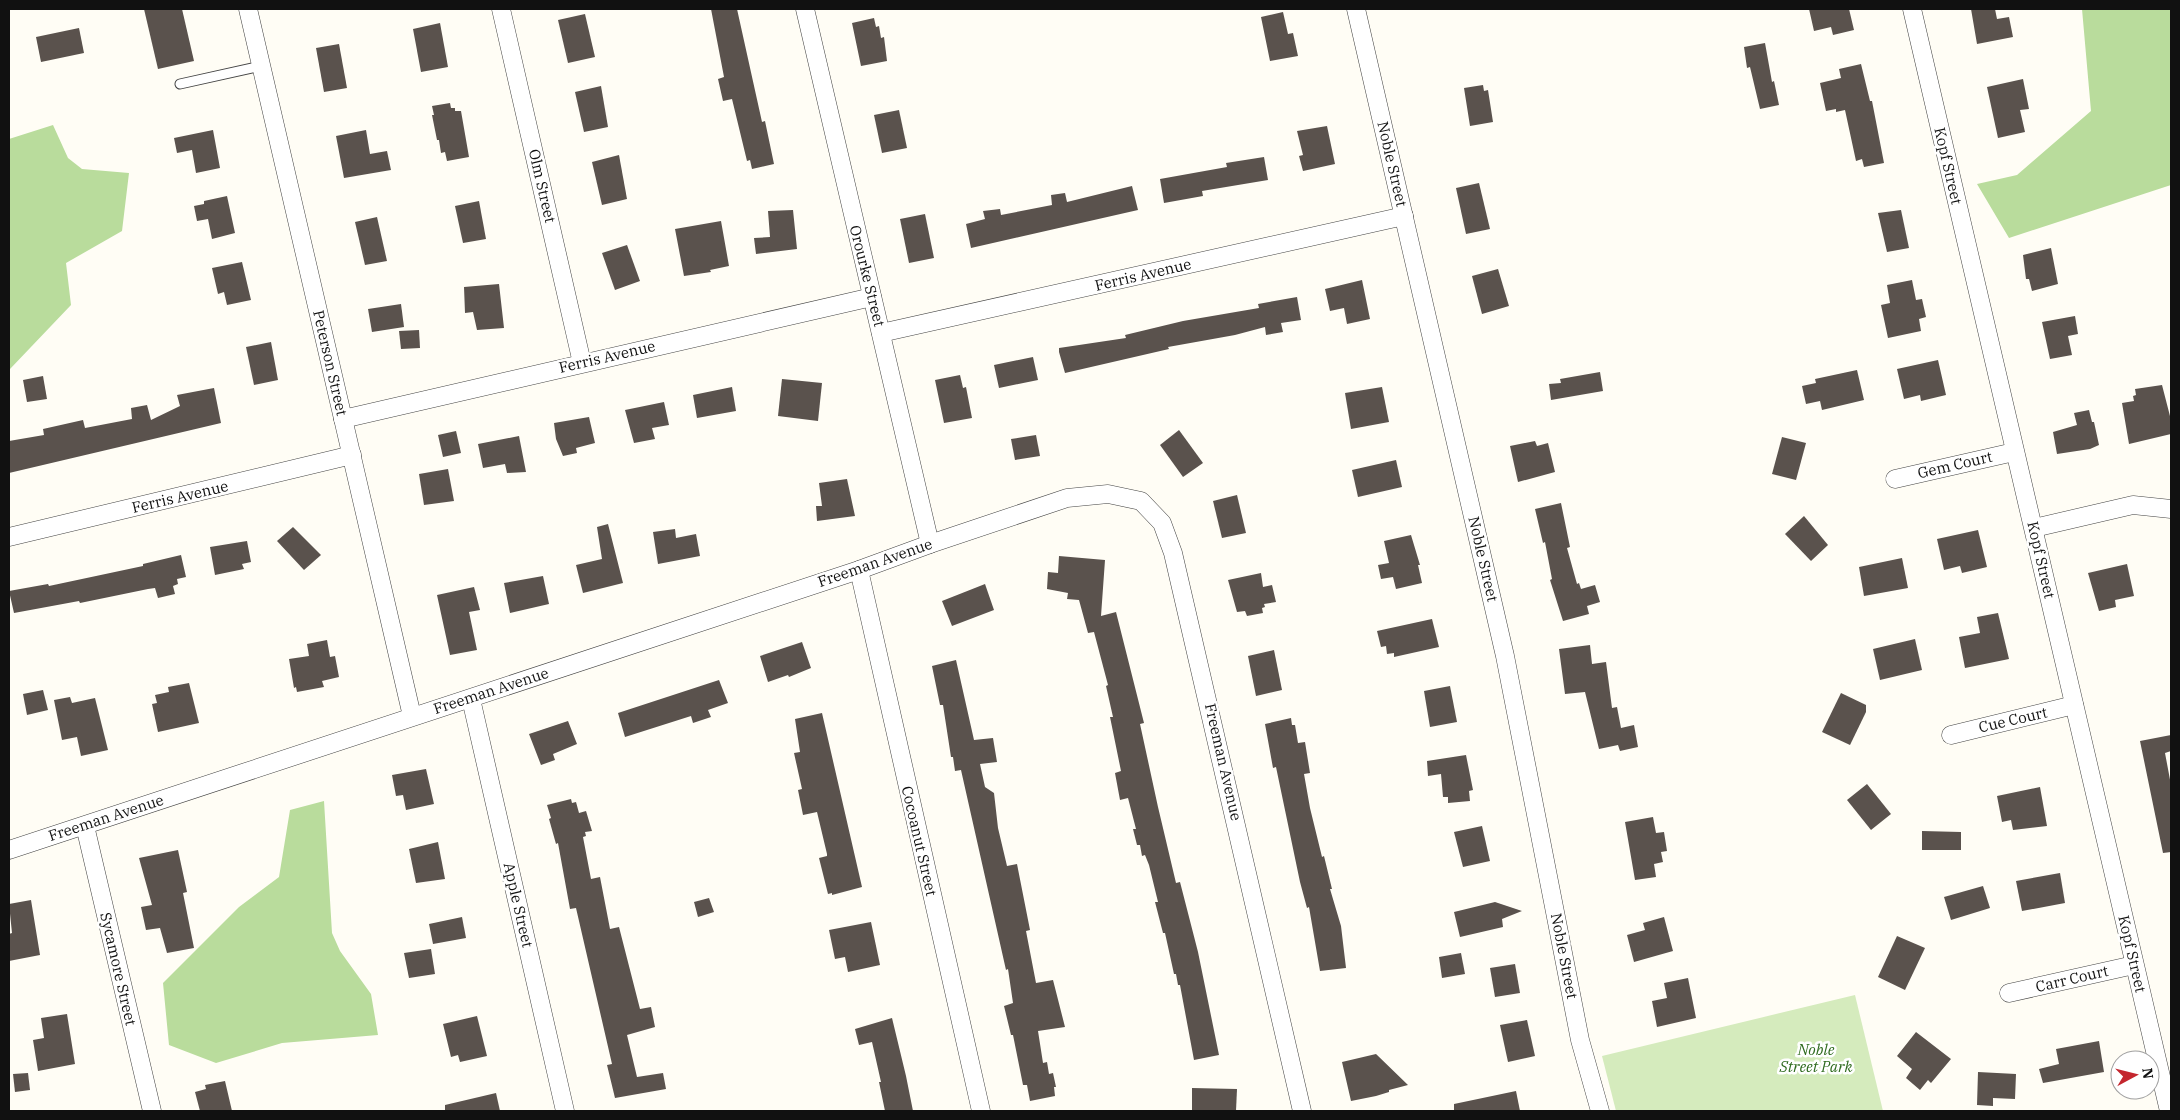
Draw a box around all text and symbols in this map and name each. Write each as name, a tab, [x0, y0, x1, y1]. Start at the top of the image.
street label: Noble Street	[1373, 119, 1412, 209]
street label: Kopf Street	[1930, 125, 1967, 206]
street label: Olm Street	[525, 147, 560, 225]
street label: Orourke Street	[846, 223, 889, 329]
street label: Ferris Avenue	[1093, 254, 1193, 295]
street label: Peterson Street	[309, 308, 352, 418]
street label: Ferris Avenue	[557, 336, 657, 377]
street label: Gem Court	[1916, 447, 1994, 482]
street label: Ferris Avenue	[130, 476, 230, 517]
street label: Noble Street	[1464, 514, 1503, 604]
street label: Kopf Street	[2023, 519, 2060, 600]
street label: Freeman Avenue	[815, 534, 935, 591]
street label: Freeman Avenue	[431, 663, 551, 718]
street label: Freeman Avenue	[1201, 701, 1246, 823]
street label: Cue Court	[1977, 702, 2049, 737]
street label: Cocoanut Street	[898, 784, 941, 898]
street label: Freeman Avenue	[46, 790, 166, 845]
street label: Apple Street	[499, 861, 537, 949]
street label: Sycamore Street	[96, 910, 141, 1027]
street label: Noble Street	[1547, 911, 1582, 1001]
street label: Kopf Street	[2114, 913, 2151, 994]
street label: Carr Court	[2034, 961, 2110, 996]
park label: Noble Street Park	[1778, 1040, 1853, 1076]
north arrow	[2110, 1050, 2160, 1100]
text: N	[2138, 1067, 2158, 1080]

